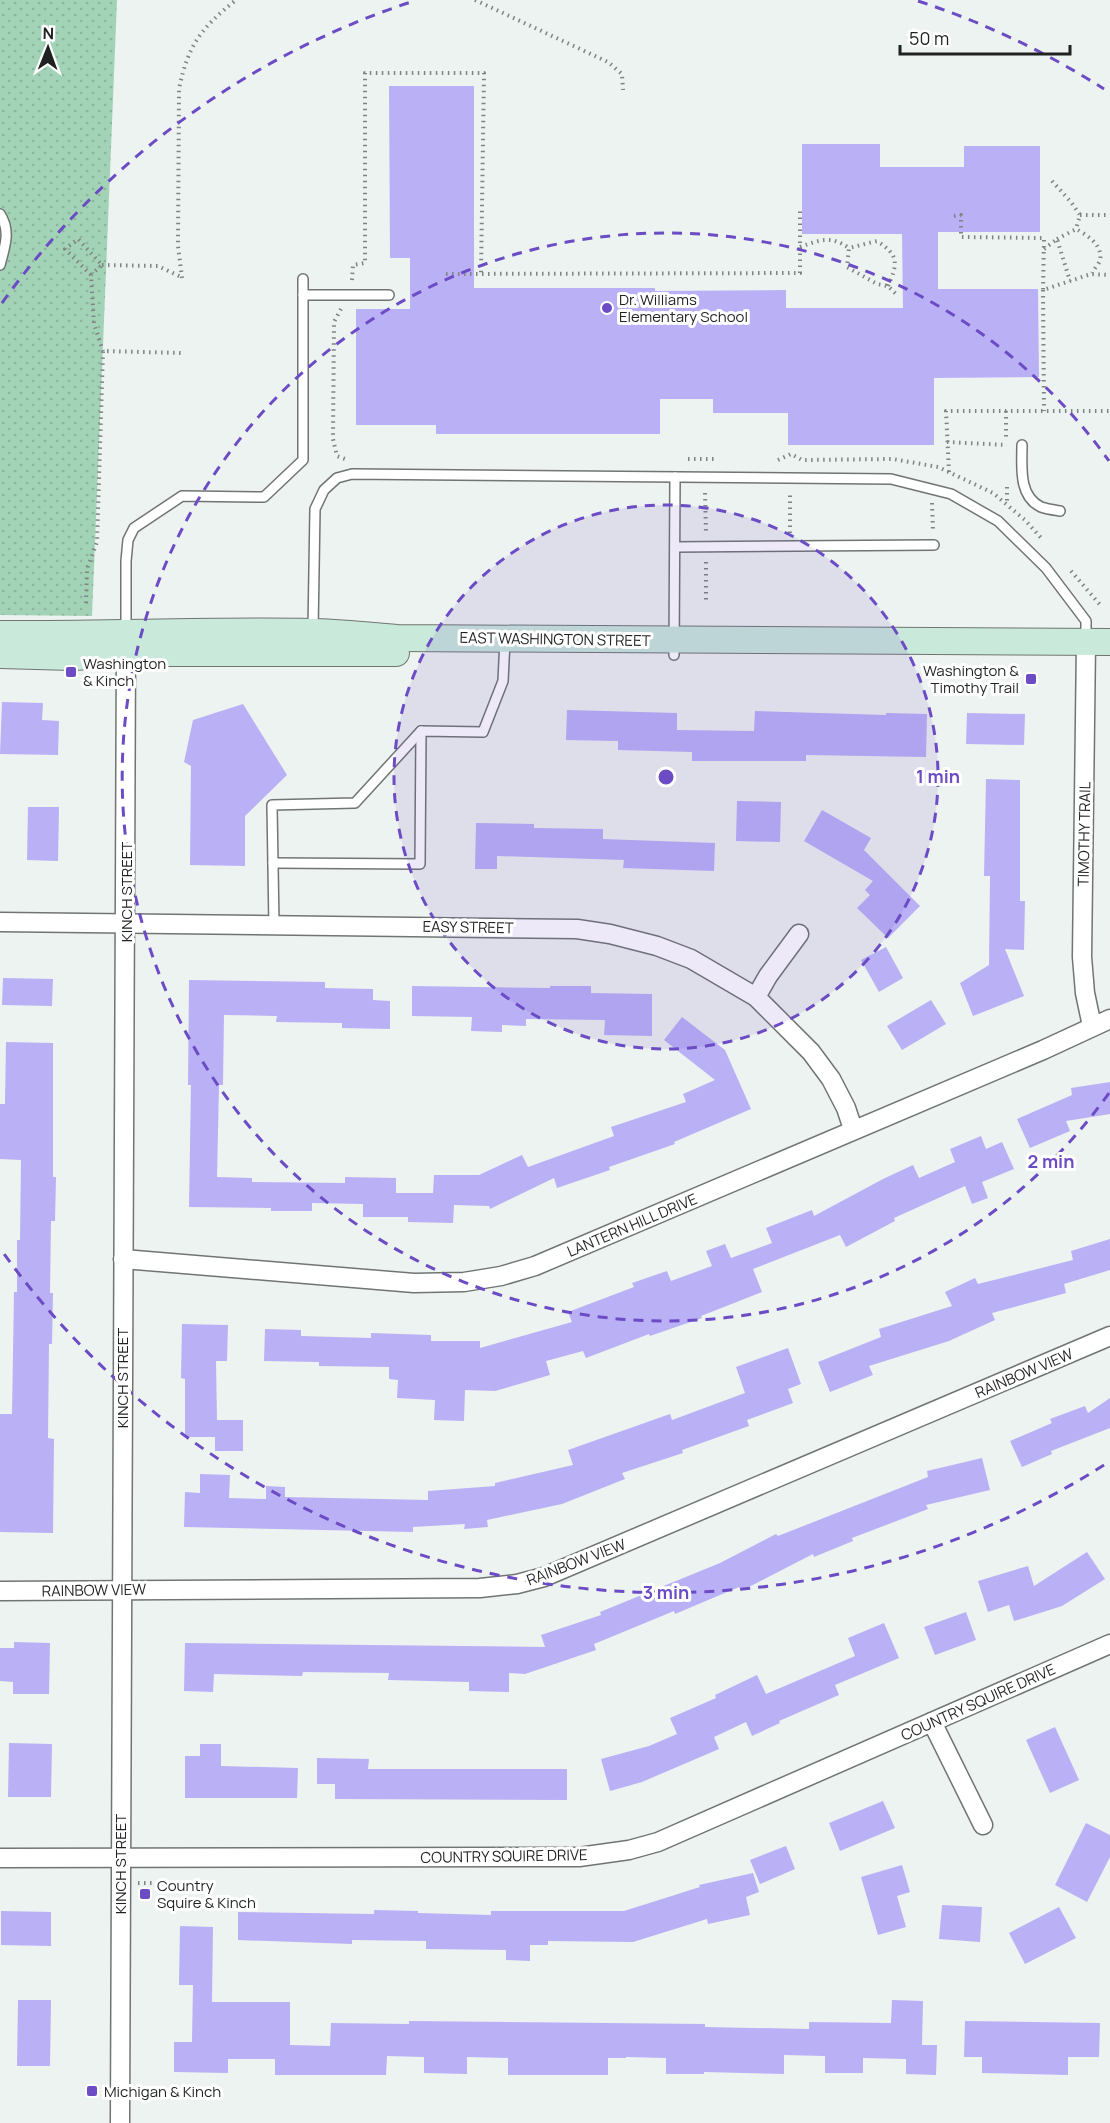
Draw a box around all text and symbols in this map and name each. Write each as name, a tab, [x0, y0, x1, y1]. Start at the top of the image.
north arrow	[18, 18, 78, 78]
scale bar	[900, 18, 1070, 56]
text: N	[42, 22, 54, 44]
text: 50 m	[909, 26, 949, 50]
place label: Dr. Williams Elementary School	[619, 289, 748, 327]
marker: Dr. Williams Elementary School	[600, 301, 614, 315]
street label: EAST WASHINGTON STREET	[459, 627, 651, 651]
place label: Washington & Kinch	[83, 653, 166, 691]
place label: Washington & Timothy Trail	[923, 660, 1019, 698]
marker: Washington & Kinch	[64, 665, 78, 679]
marker: Washington & Timothy Trail	[1024, 672, 1038, 686]
text: 1 min	[916, 764, 960, 788]
centre of rings	[656, 767, 676, 787]
street label: TIMOTHY TRAIL	[1073, 781, 1095, 886]
street label: KINCH STREET	[116, 842, 137, 942]
street label: EASY STREET	[422, 916, 514, 938]
text: 2 min	[1028, 1149, 1074, 1173]
street label: LANTERN HILL DRIVE	[564, 1188, 700, 1262]
street label: KINCH STREET	[112, 1328, 133, 1428]
street label: RAINBOW VIEW	[972, 1343, 1076, 1403]
street label: RAINBOW VIEW	[523, 1533, 629, 1591]
street label: RAINBOW VIEW	[42, 1579, 146, 1601]
text: 3 min	[643, 1580, 689, 1604]
street label: COUNTRY SQUIRE DRIVE	[897, 1658, 1059, 1746]
street label: KINCH STREET	[110, 1814, 131, 1914]
street label: COUNTRY SQUIRE DRIVE	[420, 1844, 588, 1868]
place label: Country Squire & Kinch	[157, 1875, 256, 1913]
marker: Country Squire & Kinch	[138, 1887, 152, 1901]
place label: Michigan & Kinch	[104, 2081, 221, 2102]
marker: Michigan & Kinch	[85, 2084, 99, 2098]

